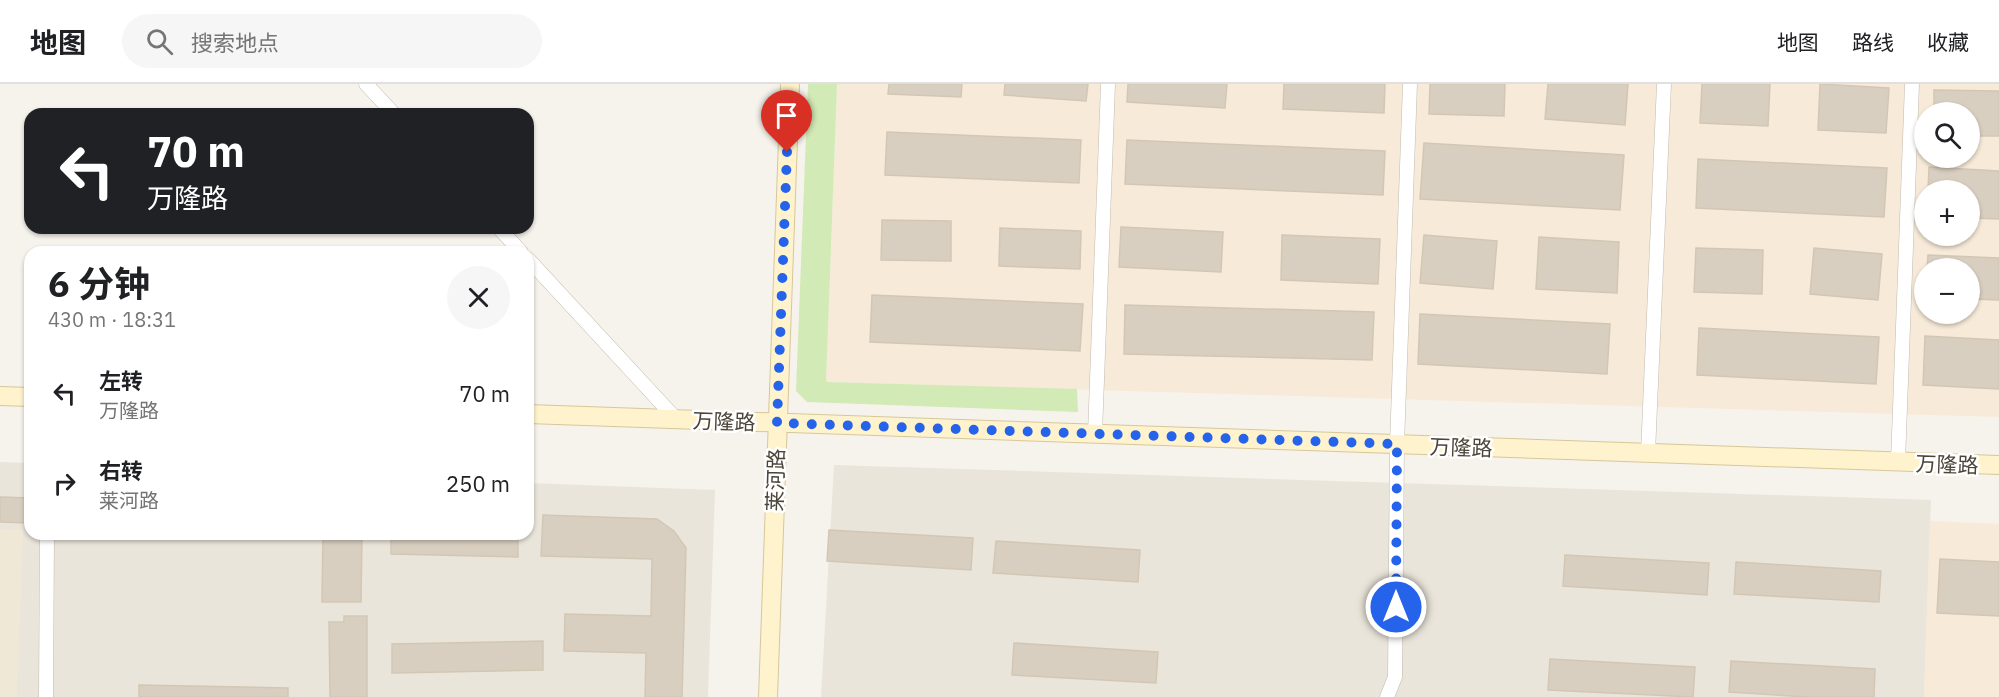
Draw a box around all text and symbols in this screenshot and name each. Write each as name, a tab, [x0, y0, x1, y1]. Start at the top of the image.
search box	[122, 14, 542, 68]
text: 地图	[30, 24, 86, 61]
icon: search	[143, 25, 176, 58]
text: 搜索地点	[191, 28, 279, 57]
text: 地图	[1777, 28, 1819, 56]
text: 路线	[1852, 28, 1894, 56]
text: 收藏	[1927, 28, 1969, 56]
pin	[761, 90, 812, 152]
icon: arrive	[770, 99, 803, 132]
map controls	[1914, 102, 1980, 324]
button: search	[1914, 102, 1980, 168]
text: 70 m	[147, 124, 245, 179]
icon: left	[48, 132, 126, 210]
text: 万隆路	[147, 180, 228, 215]
button: +	[1914, 180, 1980, 246]
button: −	[1914, 258, 1980, 324]
text: 6 分钟	[48, 260, 150, 307]
button: close	[447, 266, 510, 329]
text: 430 m · 18:31	[48, 306, 176, 333]
text: 左转	[99, 366, 143, 395]
icon: left	[48, 377, 81, 410]
text: 70 m	[459, 379, 510, 408]
text: 万隆路	[99, 397, 159, 424]
street label: 万隆路	[692, 406, 756, 436]
street label: 万隆路	[1429, 432, 1493, 462]
street label: 莱河路	[760, 448, 790, 512]
street label: 万隆路	[1915, 449, 1979, 479]
text: 右转	[99, 456, 143, 485]
icon: right	[48, 467, 81, 500]
text: 250 m	[446, 469, 510, 498]
text: 莱河路	[99, 487, 159, 514]
position arrow	[1364, 575, 1428, 639]

